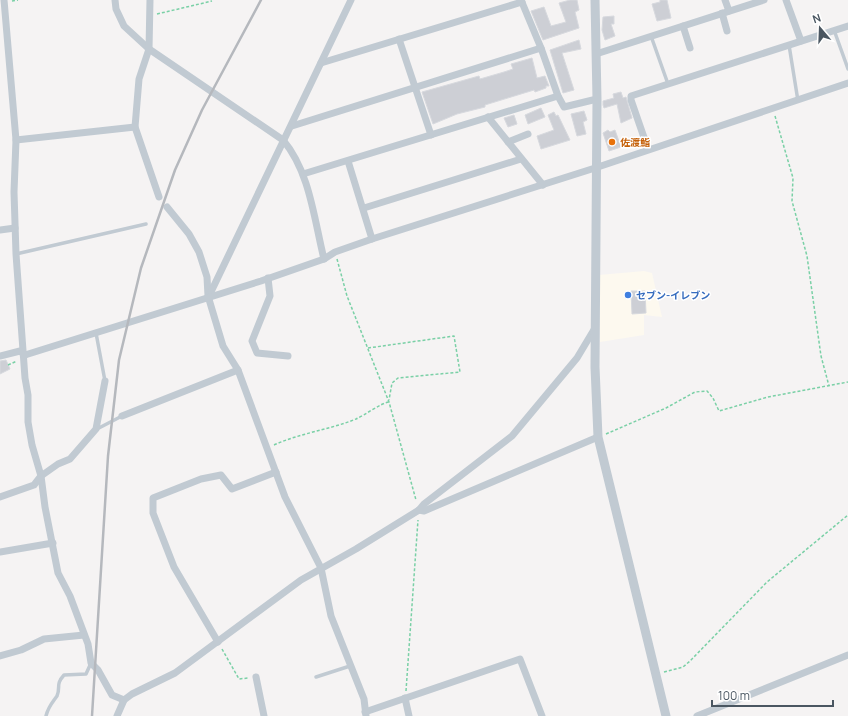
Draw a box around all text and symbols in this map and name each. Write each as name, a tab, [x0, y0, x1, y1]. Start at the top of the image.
north arrow	[800, 8, 840, 48]
text: N	[810, 10, 823, 26]
place label: 佐渡鮨	[620, 135, 650, 149]
marker: 佐渡鮨	[607, 137, 617, 147]
place label: セブン-イレブン	[636, 288, 710, 302]
marker: セブン-イレブン	[623, 290, 633, 300]
scale bar	[712, 682, 833, 708]
text: 100 m	[718, 687, 750, 704]

